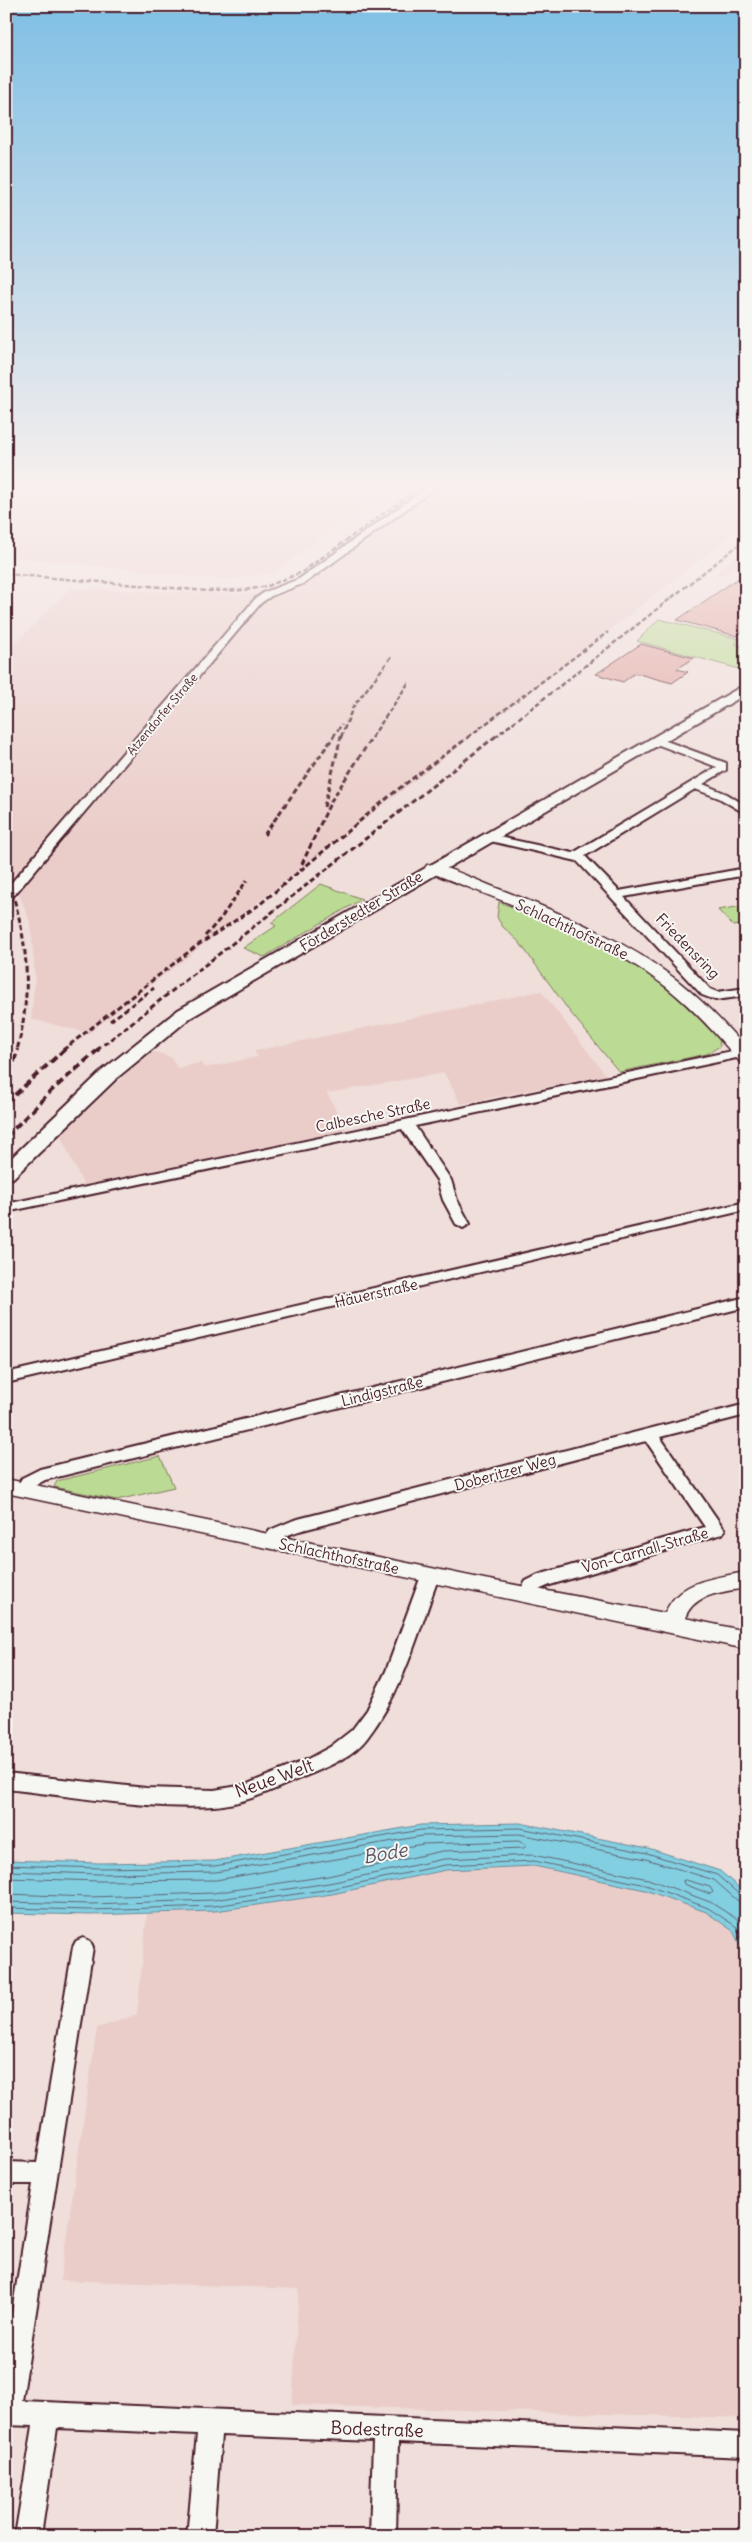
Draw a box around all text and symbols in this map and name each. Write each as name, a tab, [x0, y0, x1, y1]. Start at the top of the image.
street label: Atzendorfer Straße	[123, 670, 201, 758]
street label: Förderstedter Straße	[296, 867, 426, 955]
street label: Schlachthofstraße	[513, 895, 631, 963]
street label: Friedensring	[652, 909, 724, 983]
street label: Calbesche Straße	[314, 1094, 432, 1136]
street label: Häuerstraße	[333, 1274, 419, 1312]
street label: Lindigstraße	[339, 1372, 425, 1410]
street label: Doberitzer Weg	[452, 1449, 558, 1495]
street label: Von-Carnall-Straße	[580, 1523, 710, 1577]
street label: Schlachthofstraße	[277, 1534, 401, 1578]
street label: Neue Welt	[232, 1753, 316, 1803]
water label: Bode	[361, 1837, 411, 1869]
street label: Bodestraße	[330, 2416, 424, 2442]

